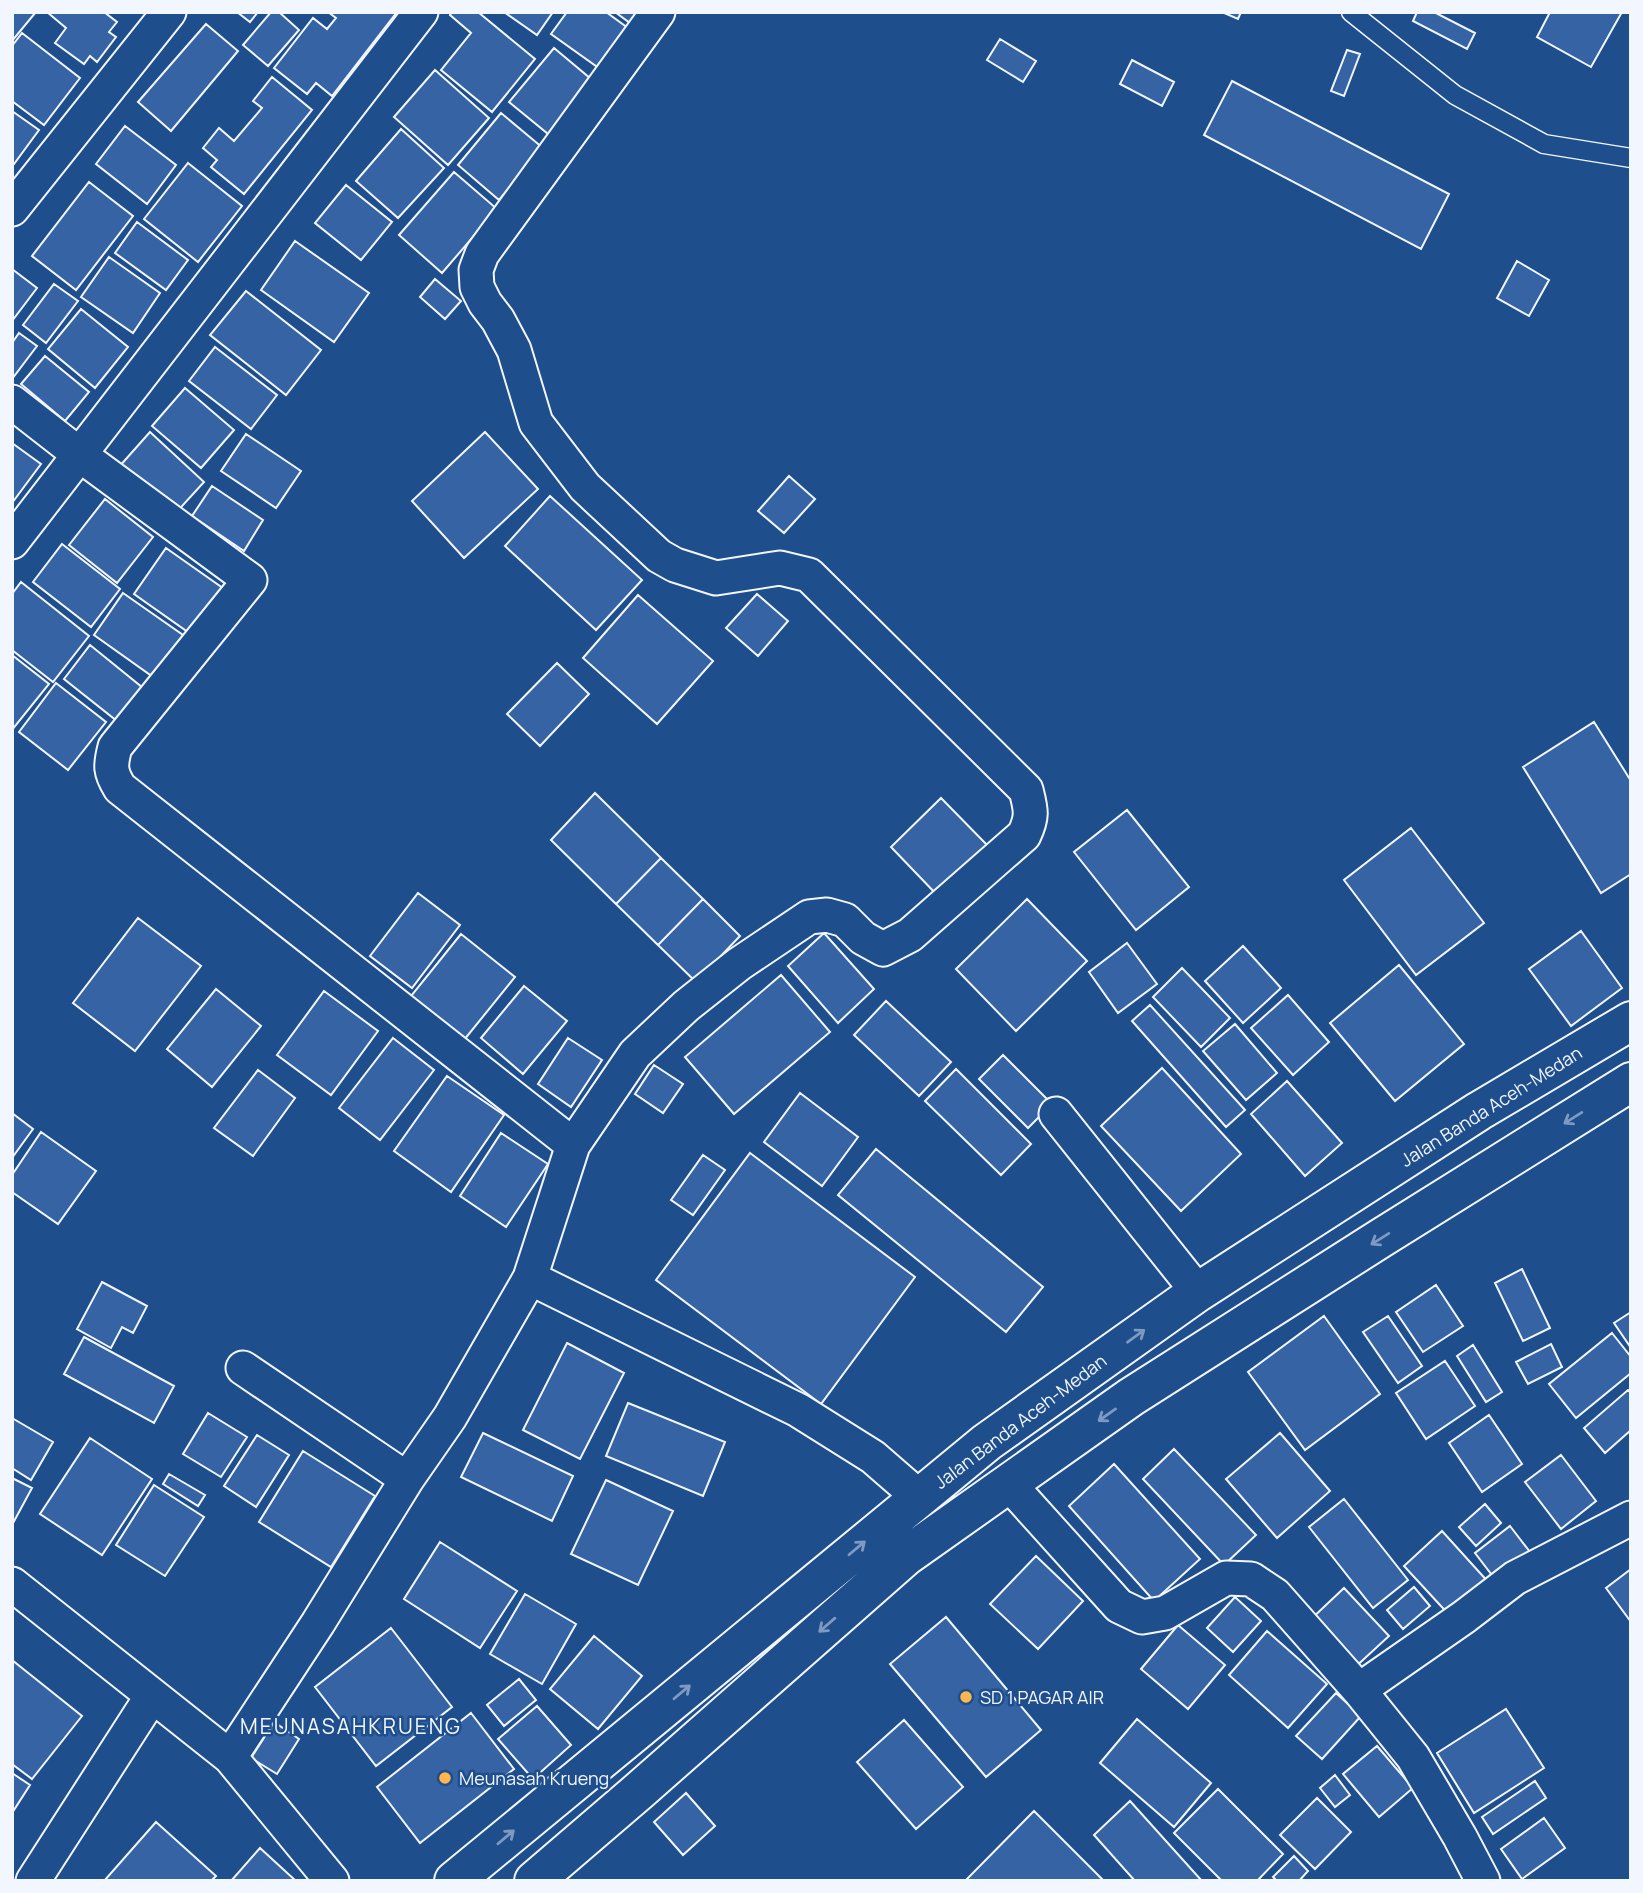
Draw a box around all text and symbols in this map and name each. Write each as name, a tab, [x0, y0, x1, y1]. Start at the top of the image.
street label: Jalan Banda Aceh-Medan	[1396, 1040, 1586, 1172]
one-way arrow	[1563, 1111, 1583, 1125]
one-way arrow	[1371, 1231, 1390, 1246]
one-way arrow	[1126, 1329, 1145, 1343]
street label: Jalan Banda Aceh-Medan	[929, 1348, 1111, 1494]
one-way arrow	[1098, 1408, 1117, 1422]
one-way arrow	[848, 1540, 866, 1555]
one-way arrow	[819, 1617, 837, 1633]
one-way arrow	[672, 1685, 690, 1700]
place label: SD 1 PAGAR AIR	[980, 1685, 1104, 1709]
marker: SD 1 PAGAR AIR	[958, 1689, 974, 1705]
district label: MEUNASAHKRUENG	[240, 1712, 462, 1740]
place label: Meunasah Krueng	[459, 1766, 609, 1790]
marker: Meunasah Krueng	[437, 1770, 453, 1786]
one-way arrow	[497, 1829, 515, 1845]

